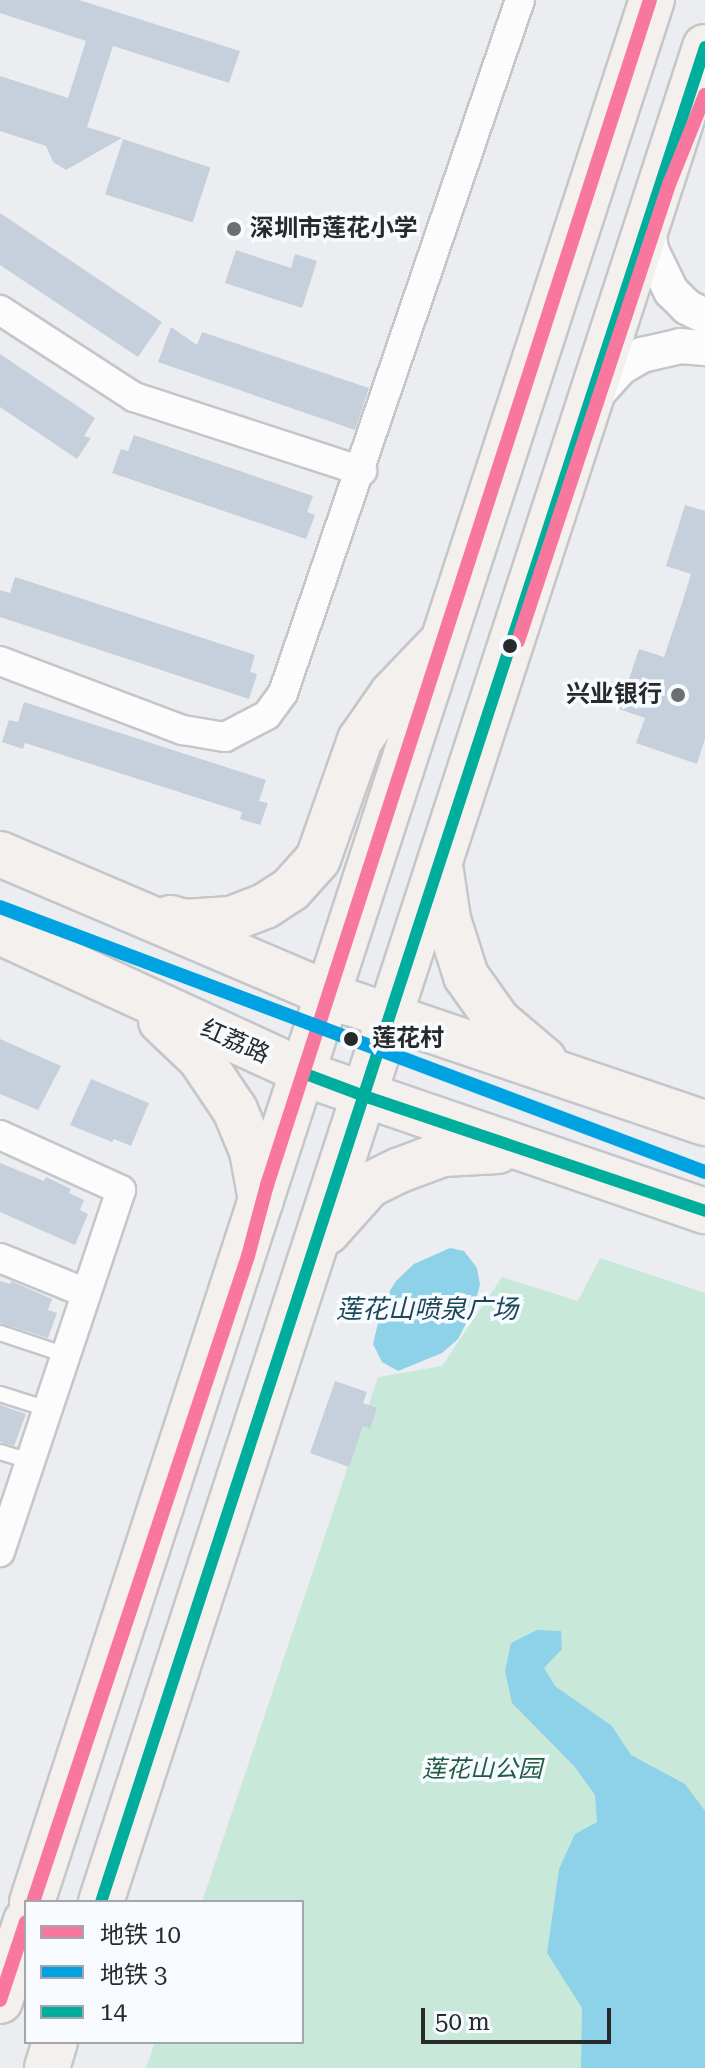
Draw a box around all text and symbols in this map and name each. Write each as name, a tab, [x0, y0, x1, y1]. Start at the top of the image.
place label: 深圳市莲花小学	[250, 215, 418, 243]
marker: 深圳市莲花小学	[225, 220, 243, 238]
unlabelled marker	[502, 638, 518, 654]
place label: 兴业银行	[566, 681, 662, 709]
marker: 兴业银行	[669, 686, 687, 704]
street label: 红荔路	[196, 1014, 274, 1070]
marker: 莲花村	[337, 1025, 365, 1053]
place label: 莲花村	[372, 1025, 444, 1053]
water label: 莲花山喷泉广场	[336, 1294, 518, 1326]
park label: 莲花山公园	[422, 1756, 542, 1784]
legend	[24, 1900, 304, 2044]
text: 地铁 10	[100, 1921, 181, 1949]
text: 地铁 3	[100, 1961, 168, 1989]
scale bar	[425, 1992, 615, 2042]
text: 14	[100, 1998, 127, 2026]
text: 50 m	[435, 2008, 490, 2036]

